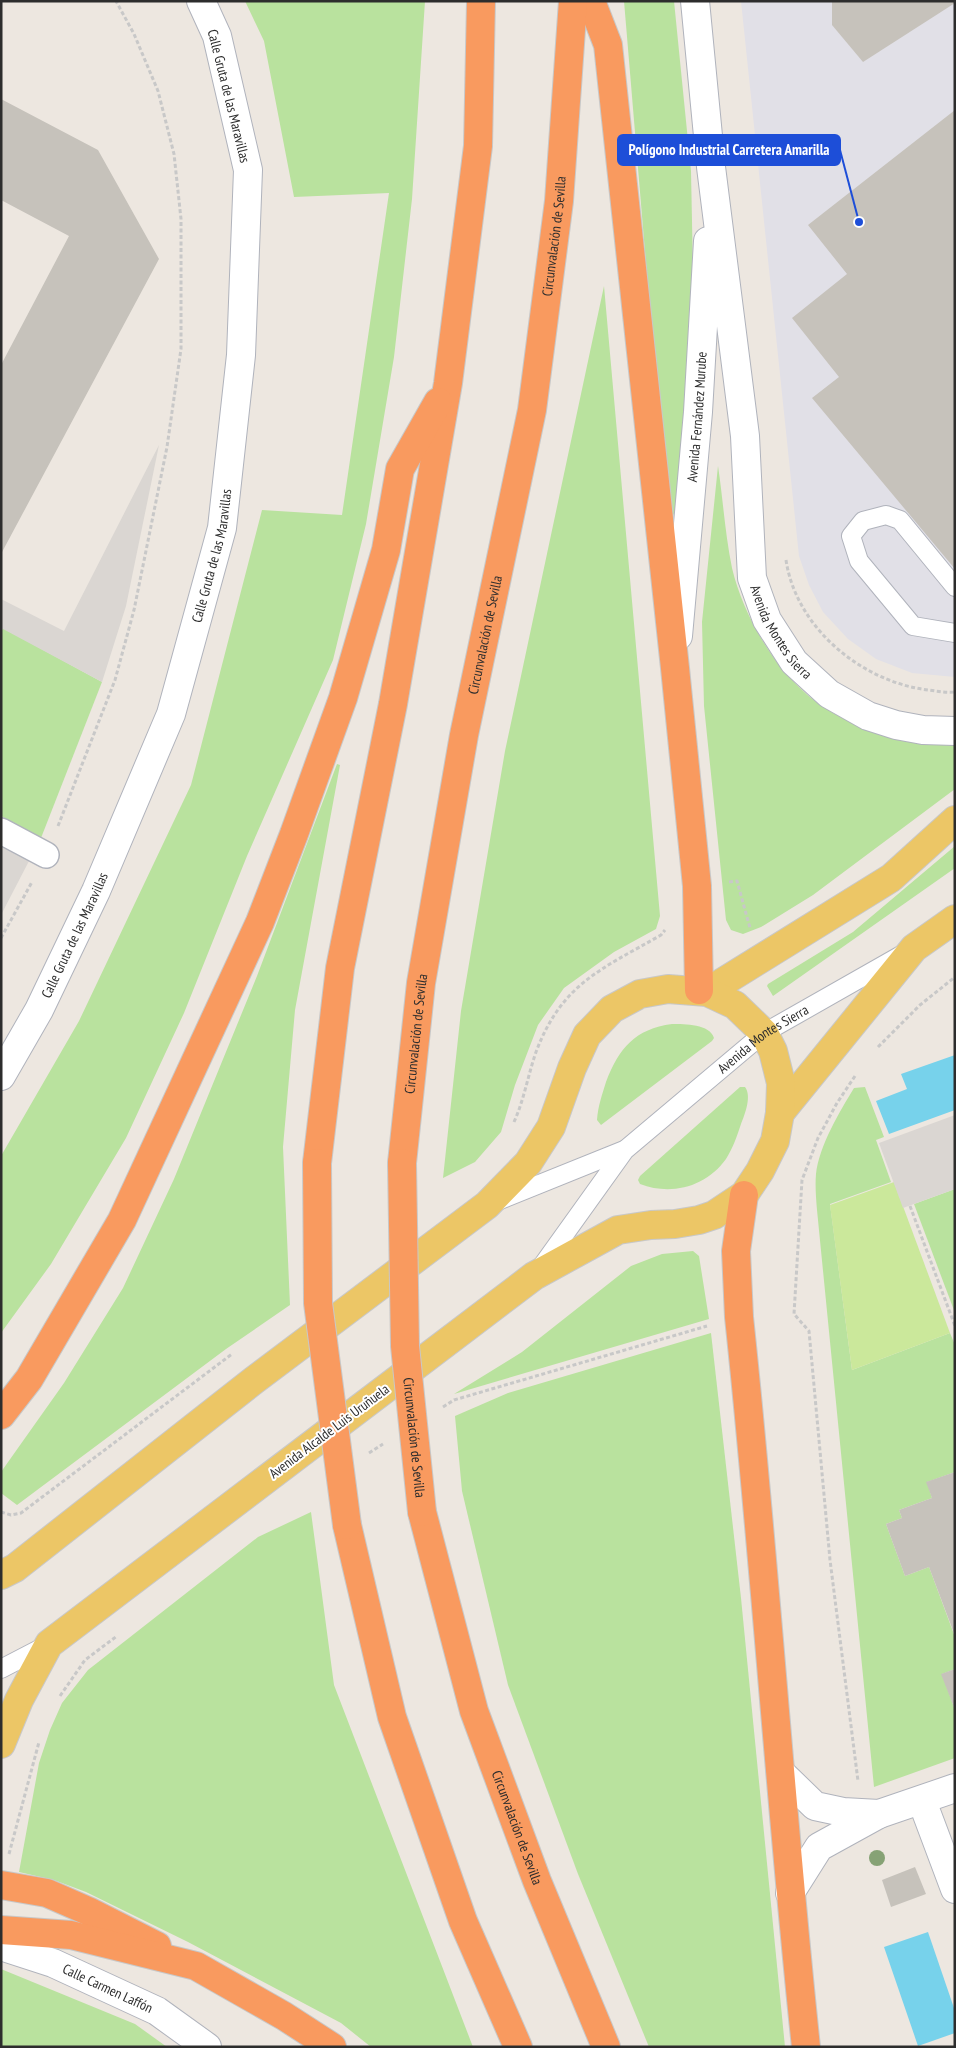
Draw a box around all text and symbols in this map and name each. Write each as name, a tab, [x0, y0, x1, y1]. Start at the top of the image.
street label: Calle Gruta de las Maravillas	[204, 27, 254, 165]
callout: Polígono Industrial Carretera Amarilla	[618, 135, 840, 165]
text: Polígono Industrial Carretera Amarilla	[629, 140, 830, 159]
street label: Circunvalación de Sevilla	[538, 176, 570, 297]
street label: Avenida Fernández Murube	[683, 351, 711, 483]
street label: Calle Gruta de las Maravillas	[187, 488, 235, 625]
street label: Circunvalación de Sevilla	[464, 574, 506, 696]
street label: Avenida Montes Sierra	[746, 583, 816, 683]
street label: Calle Gruta de las Maravillas	[37, 869, 112, 1001]
street label: Circunvalación de Sevilla	[400, 972, 431, 1095]
street label: Avenida Montes Sierra	[714, 1001, 812, 1077]
street label: Circunvalación de Sevilla	[399, 1377, 429, 1498]
street label: Avenida Alcalde Luis Uruñuela	[265, 1380, 393, 1482]
street label: Circunvalación de Sevilla	[488, 1768, 547, 1888]
street label: Calle Carmen Laffón	[60, 1960, 156, 2017]

